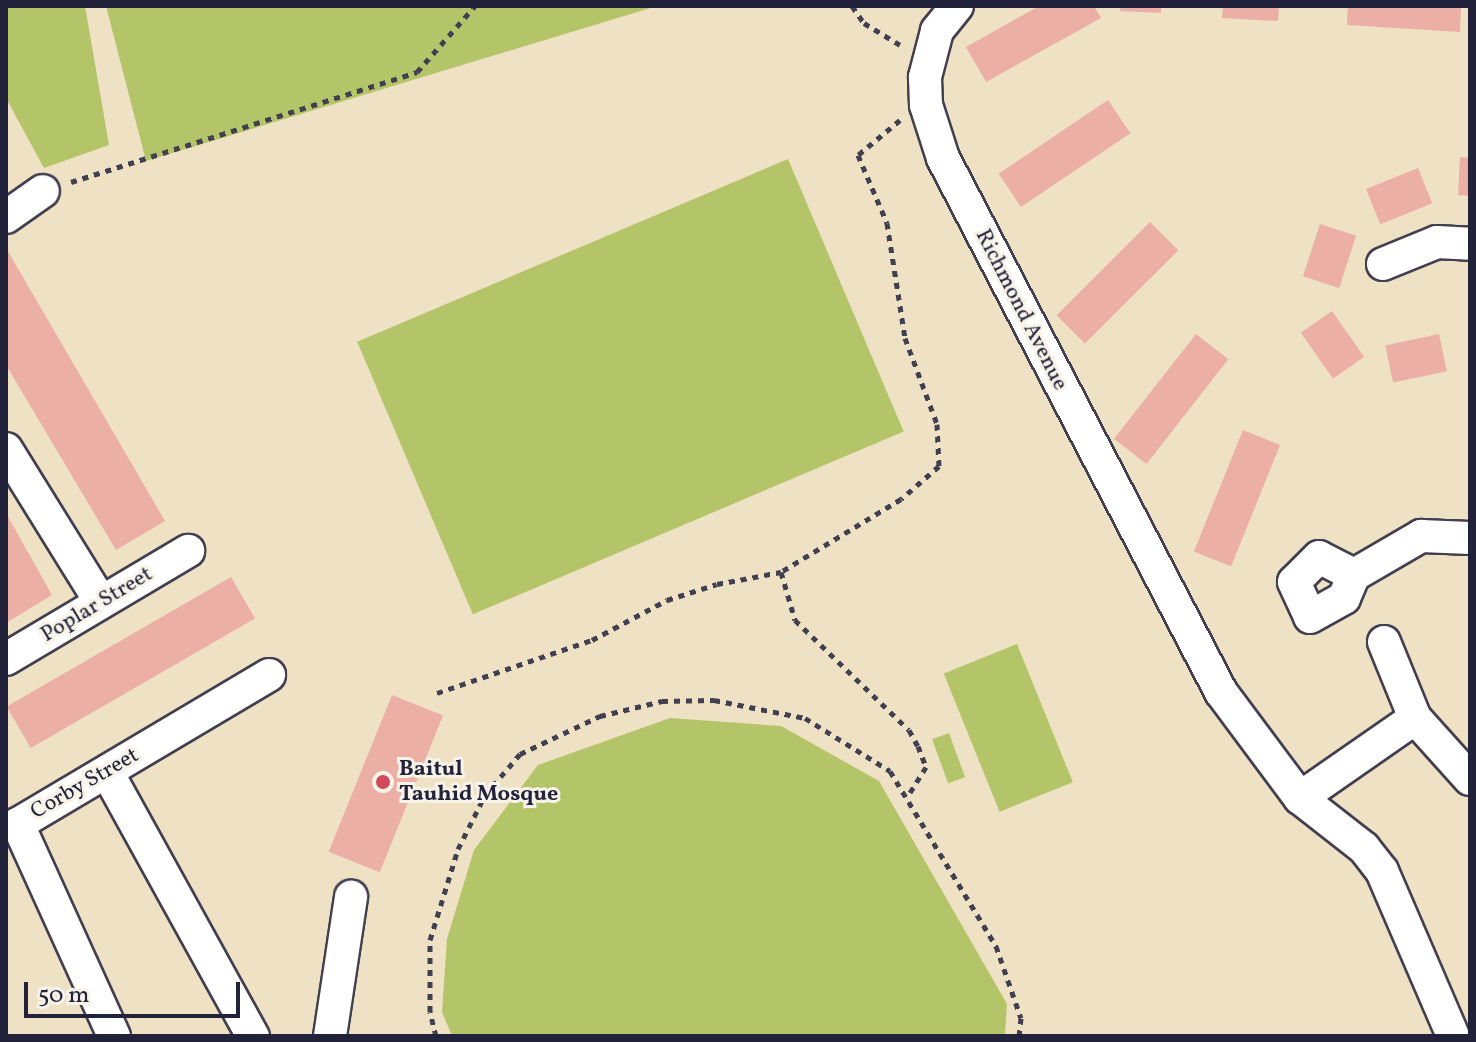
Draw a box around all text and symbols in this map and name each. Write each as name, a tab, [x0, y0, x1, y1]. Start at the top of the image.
street label: Richmond Avenue	[969, 225, 1073, 395]
street label: Poplar Street	[37, 561, 157, 649]
street label: Corby Street	[26, 742, 144, 826]
place label: Baitul Tauhid Mosque	[399, 756, 558, 808]
marker: Baitul Tauhid Mosque	[374, 773, 392, 791]
scale bar	[28, 966, 244, 1016]
text: 50 m	[38, 979, 90, 1013]

